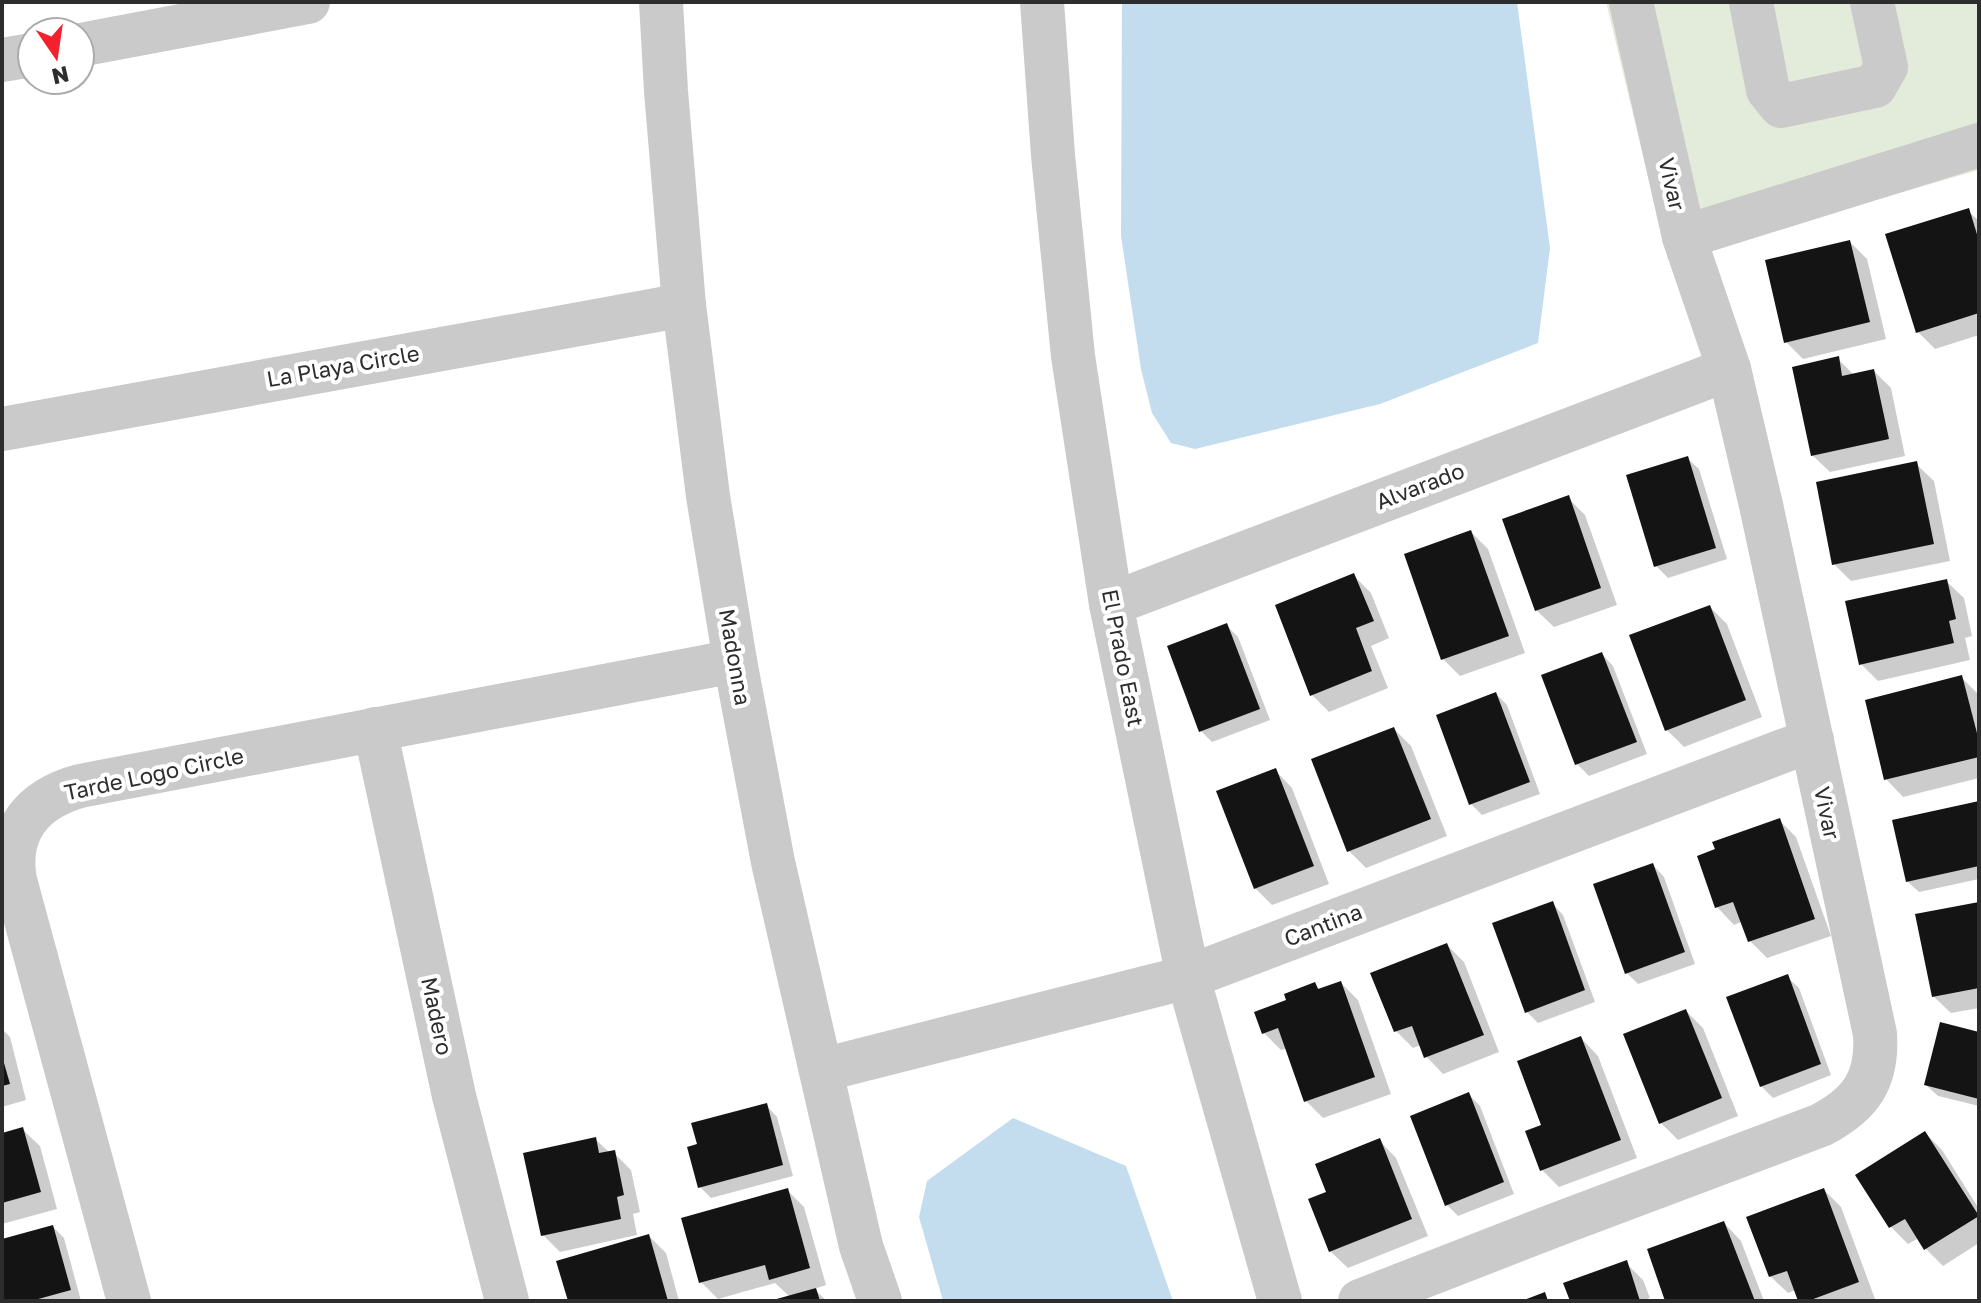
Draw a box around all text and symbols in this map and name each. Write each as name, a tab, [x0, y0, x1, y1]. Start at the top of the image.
north arrow	[16, 16, 96, 96]
text: N	[49, 61, 72, 91]
street label: Vivar	[1653, 155, 1692, 213]
street label: La Playa Circle	[264, 339, 421, 392]
street label: Alvarado	[1372, 456, 1468, 515]
street label: El Prado East	[1097, 587, 1150, 729]
street label: Madonna	[714, 607, 757, 707]
street label: Tarde Logo Circle	[62, 741, 246, 806]
street label: Vivar	[1809, 784, 1846, 842]
street label: Cantina	[1280, 897, 1366, 952]
street label: Madero	[416, 974, 459, 1057]

